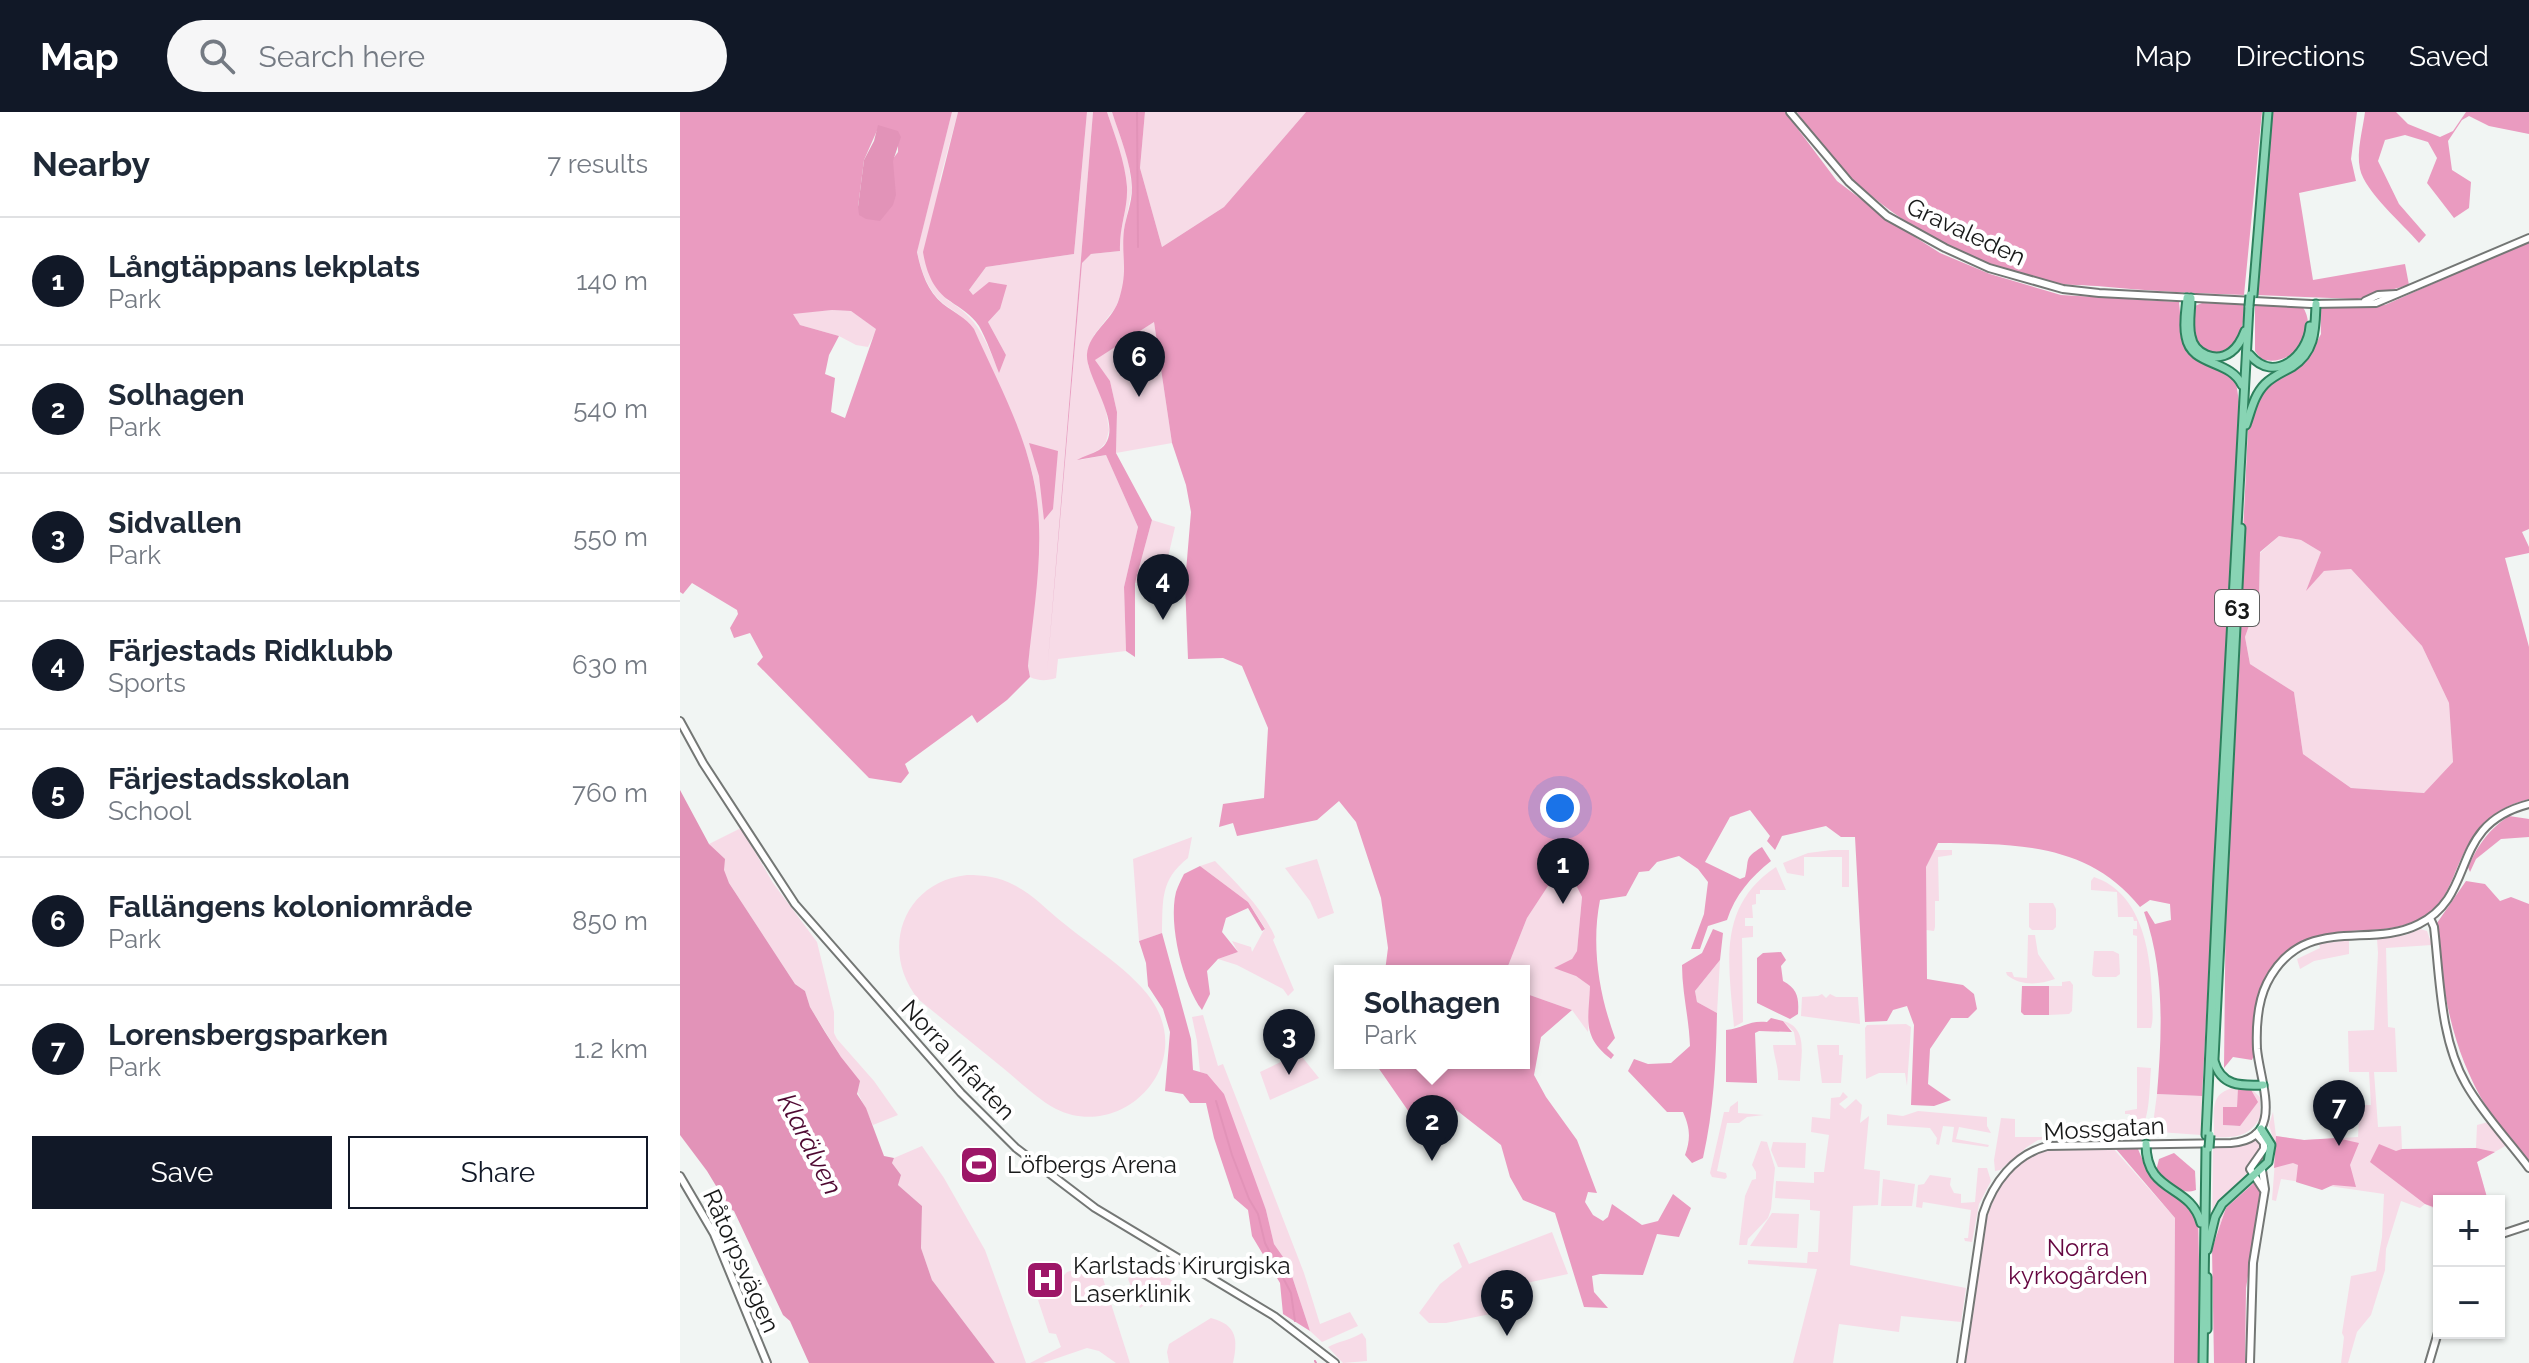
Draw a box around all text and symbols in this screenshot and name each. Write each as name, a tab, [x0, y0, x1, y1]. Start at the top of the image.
search box	[167, 20, 727, 92]
text: Map	[40, 34, 119, 79]
icon: search	[195, 34, 239, 78]
text: Search here	[259, 39, 425, 74]
text: Map	[2135, 40, 2192, 73]
text: Directions	[2236, 40, 2365, 73]
text: Saved	[2409, 40, 2489, 73]
text: Nearby	[32, 144, 150, 184]
text: 7 results	[547, 149, 648, 179]
street label: Gravaleden	[1902, 191, 2030, 272]
text: Långtäppans lekplats	[108, 249, 420, 284]
text: 1	[52, 266, 64, 296]
text: 140 m	[576, 266, 648, 296]
text: Park	[108, 284, 161, 314]
pin: 6	[1113, 331, 1165, 397]
text: Solhagen	[108, 377, 245, 412]
text: 2	[51, 394, 65, 424]
text: 540 m	[573, 394, 648, 424]
text: Park	[108, 412, 161, 442]
text: Sidvallen	[108, 505, 242, 540]
text: 3	[51, 522, 65, 552]
text: 550 m	[573, 522, 648, 552]
text: Park	[108, 540, 161, 570]
pin: 4	[1137, 554, 1189, 620]
road number: 63	[2215, 590, 2259, 626]
text: Färjestads Ridklubb	[108, 633, 393, 668]
text: 4	[51, 650, 65, 680]
text: 630 m	[572, 650, 648, 680]
text: Sports	[108, 668, 186, 698]
text: Färjestadsskolan	[108, 761, 350, 796]
text: 5	[51, 778, 65, 808]
text: 760 m	[572, 778, 648, 808]
your location	[1540, 788, 1580, 828]
text: School	[108, 796, 191, 826]
pin: 1	[1537, 838, 1589, 904]
text: Fallängens koloniområde	[108, 889, 472, 924]
text: 6	[50, 906, 66, 936]
text: 850 m	[572, 906, 648, 936]
text: Park	[108, 924, 161, 954]
popup	[1334, 965, 1530, 1069]
text: Solhagen	[1364, 985, 1500, 1020]
street label: Norra Infarten	[895, 994, 1021, 1126]
pin: 3	[1263, 1009, 1315, 1075]
text: Lorensbergsparken	[108, 1017, 388, 1052]
text: Park	[1364, 1020, 1417, 1050]
text: 7	[51, 1034, 65, 1064]
text: 1.2 km	[574, 1034, 648, 1064]
text: Park	[108, 1052, 161, 1082]
pin: 7	[2313, 1080, 2365, 1146]
water label: Klarälven	[772, 1088, 848, 1200]
pin: 2	[1406, 1095, 1458, 1161]
street label: Mossgatan	[2043, 1111, 2165, 1146]
button: Save	[32, 1136, 332, 1209]
button: Share	[348, 1136, 648, 1209]
sports icon: Löfbergs Arena	[958, 1144, 1000, 1186]
place label: Löfbergs Arena	[1007, 1150, 1177, 1179]
street label: Råtorpsvägen	[697, 1185, 786, 1337]
map controls	[2433, 1195, 2505, 1339]
button: +	[2433, 1195, 2505, 1267]
park label: Norra kyrkogården	[2008, 1233, 2148, 1290]
place label: Karlstads Kirurgiska Laserklinik	[1073, 1251, 1291, 1308]
hospital icon: Karlstads Kirurgiska Laserklinik	[1024, 1259, 1066, 1301]
button: −	[2433, 1267, 2505, 1339]
pin: 5	[1481, 1270, 1533, 1336]

